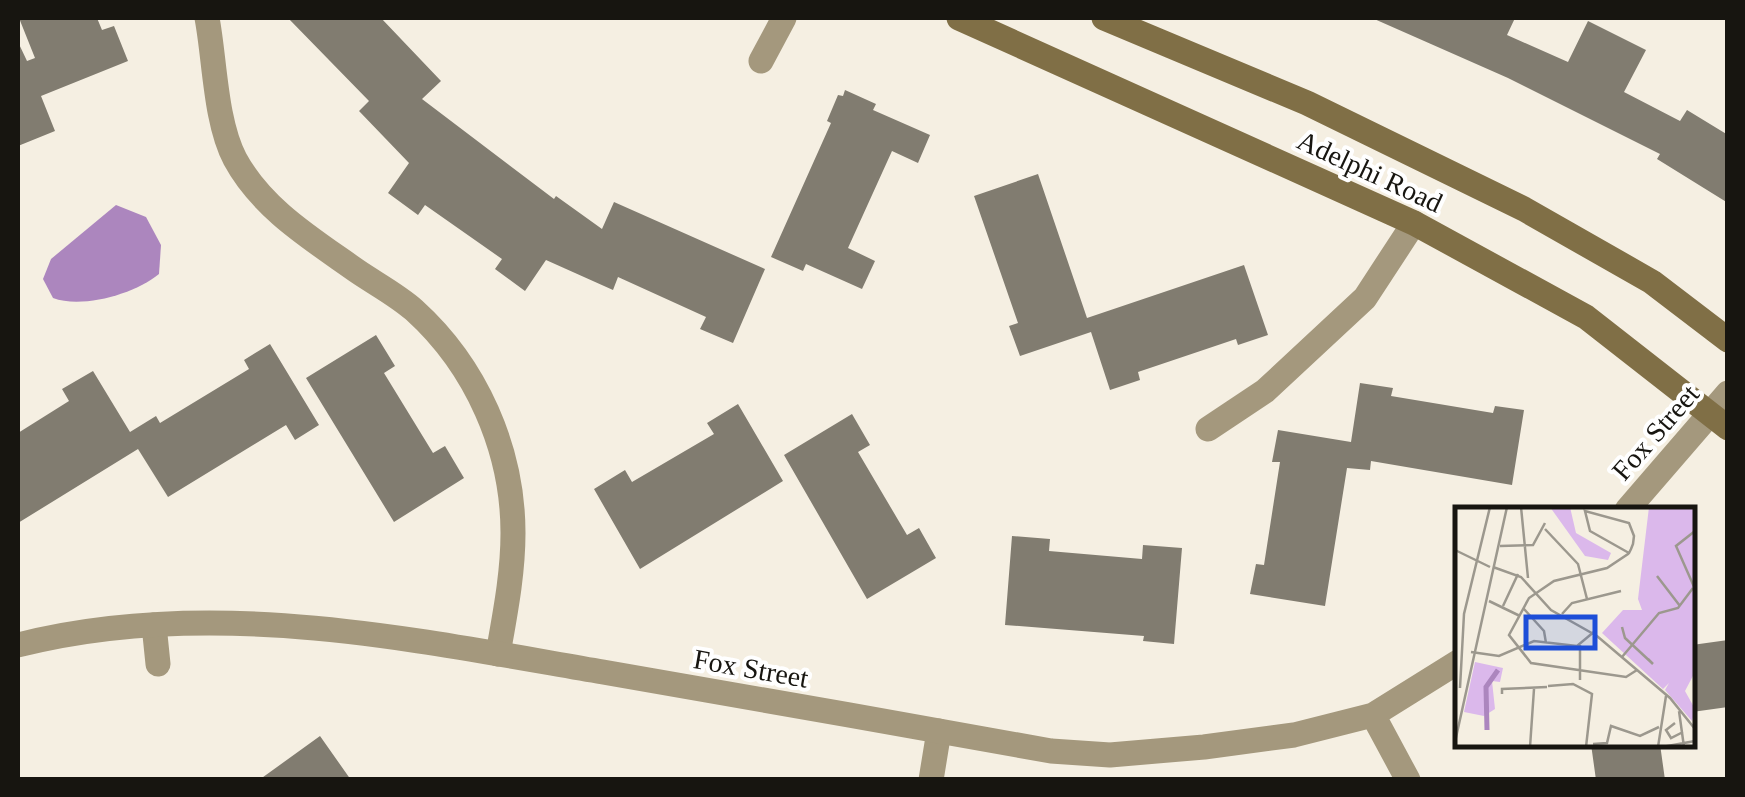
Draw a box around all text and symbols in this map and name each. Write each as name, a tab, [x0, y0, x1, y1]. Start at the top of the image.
street label: Adelphi Road	[1292, 124, 1447, 219]
street label: Fox Street	[1606, 378, 1705, 486]
inset map	[1455, 507, 1695, 747]
street label: Fox Street	[691, 643, 811, 694]

